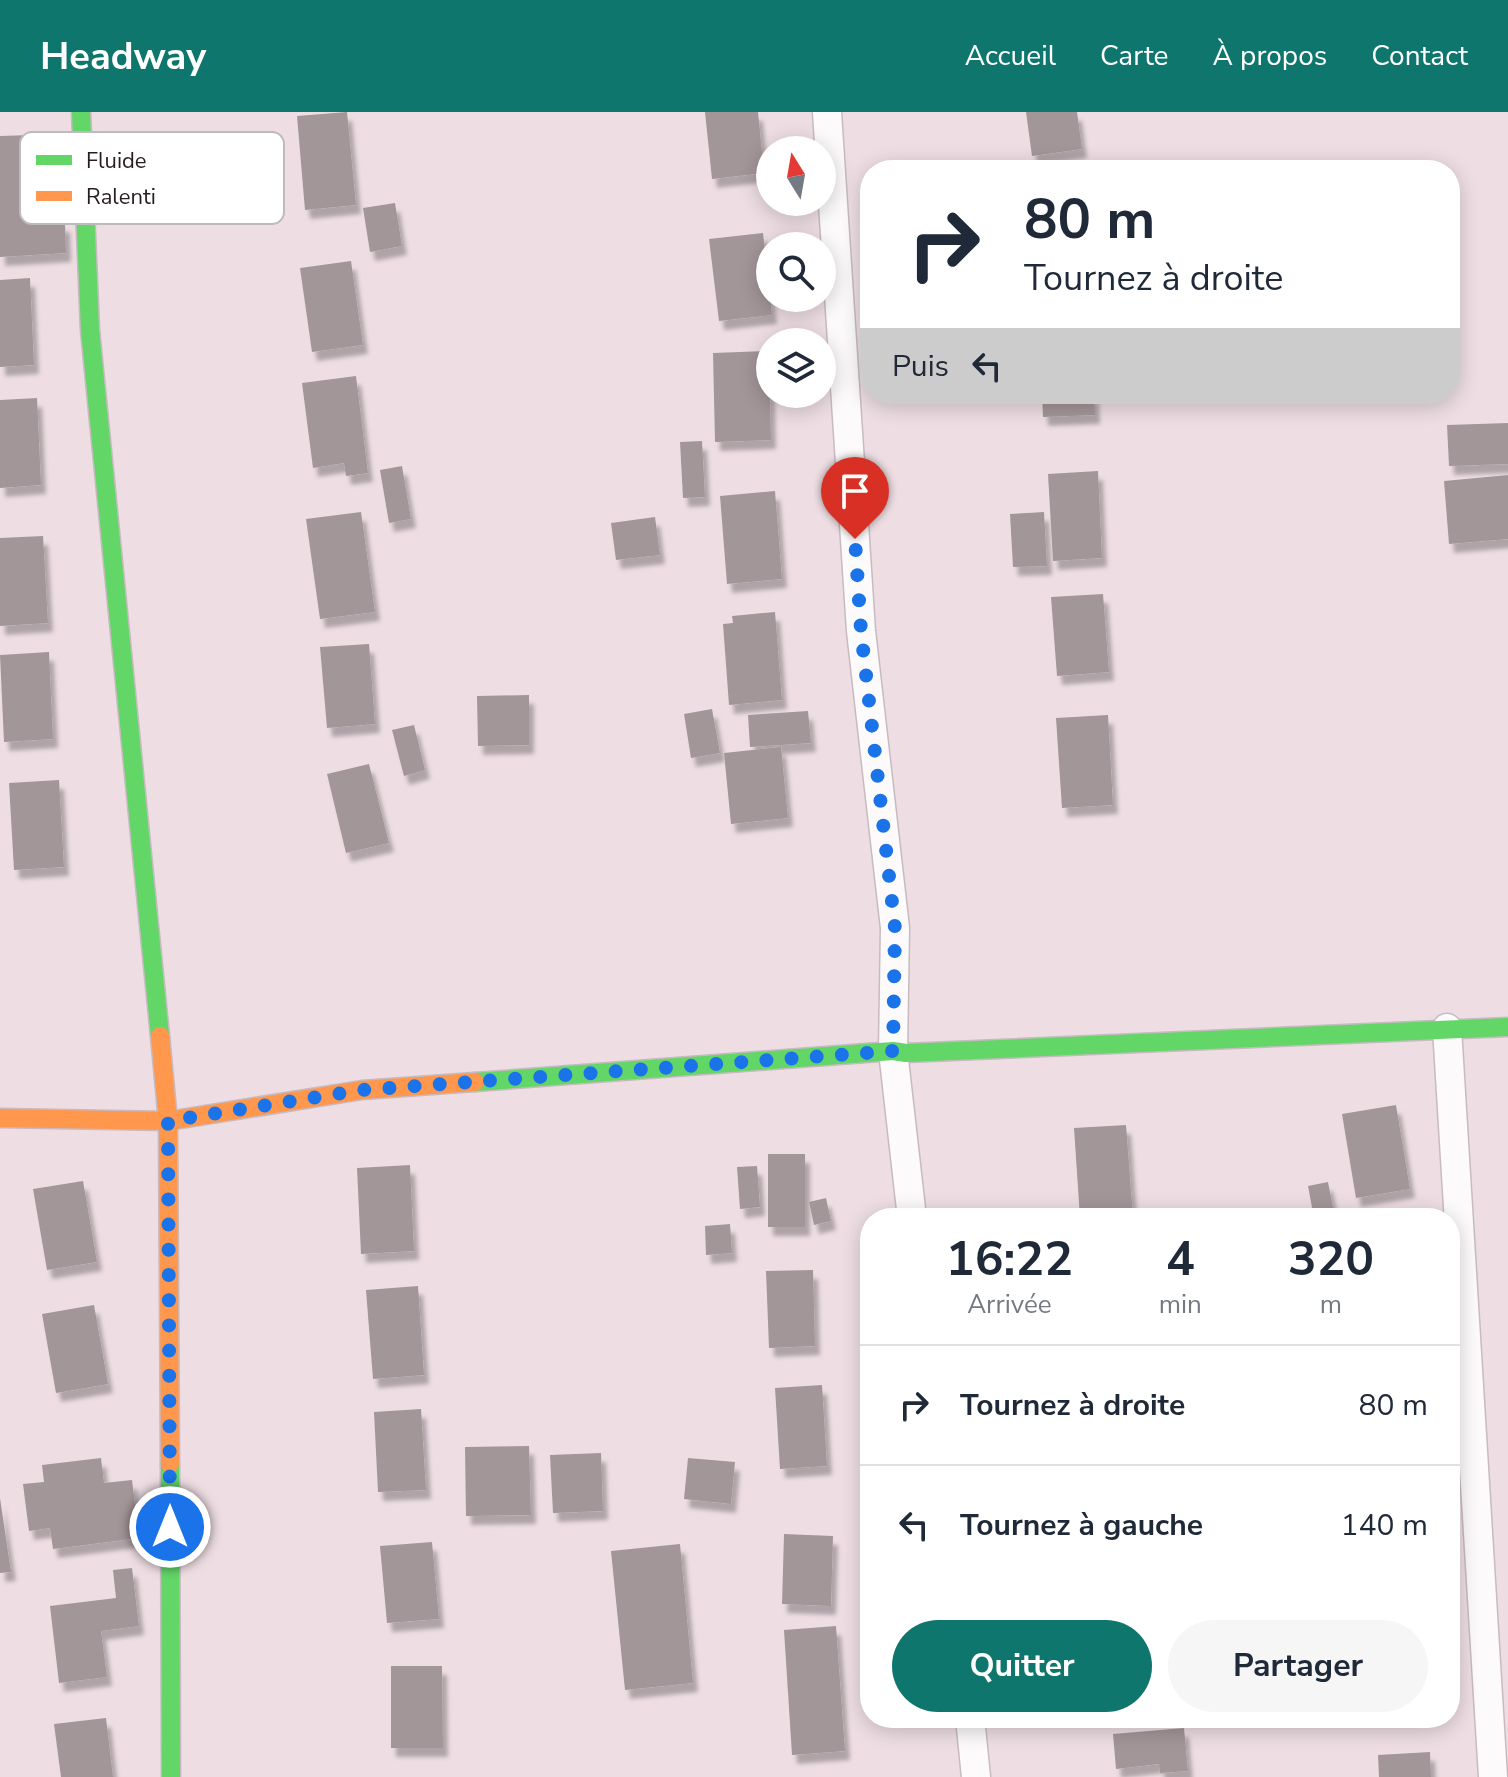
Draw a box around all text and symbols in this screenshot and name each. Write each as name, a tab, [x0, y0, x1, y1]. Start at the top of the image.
text: Headway	[40, 31, 206, 82]
text: Accueil	[965, 37, 1056, 75]
text: Carte	[1100, 37, 1169, 75]
text: À propos	[1213, 37, 1327, 75]
text: Contact	[1371, 37, 1468, 75]
legend	[20, 132, 284, 224]
north arrow	[756, 136, 836, 216]
map controls	[756, 136, 836, 408]
text: Fluide	[86, 146, 147, 176]
text: 80 m	[1024, 181, 1155, 258]
text: Ralenti	[86, 182, 156, 212]
icon: right	[892, 192, 996, 296]
button: search	[756, 232, 836, 312]
text: Tournez à droite	[1024, 254, 1283, 303]
button: layers	[756, 328, 836, 408]
icon: left	[965, 344, 1009, 388]
text: Puis	[892, 346, 949, 387]
pin	[821, 457, 889, 539]
icon: arrive	[833, 469, 877, 513]
text: 16:22	[946, 1226, 1073, 1292]
text: 4	[1166, 1226, 1195, 1292]
text: 320	[1288, 1226, 1374, 1292]
text: Arrivée	[967, 1287, 1052, 1322]
text: min	[1159, 1287, 1202, 1322]
text: m	[1320, 1287, 1342, 1322]
icon: right	[892, 1383, 936, 1427]
text: Tournez à droite	[960, 1385, 1185, 1426]
text: 80 m	[1359, 1385, 1428, 1426]
position arrow	[128, 1485, 212, 1569]
icon: left	[892, 1503, 936, 1547]
text: Tournez à gauche	[960, 1505, 1203, 1546]
text: 140 m	[1341, 1505, 1428, 1546]
button: Quitter	[892, 1620, 1152, 1712]
button: Partager	[1168, 1620, 1428, 1712]

